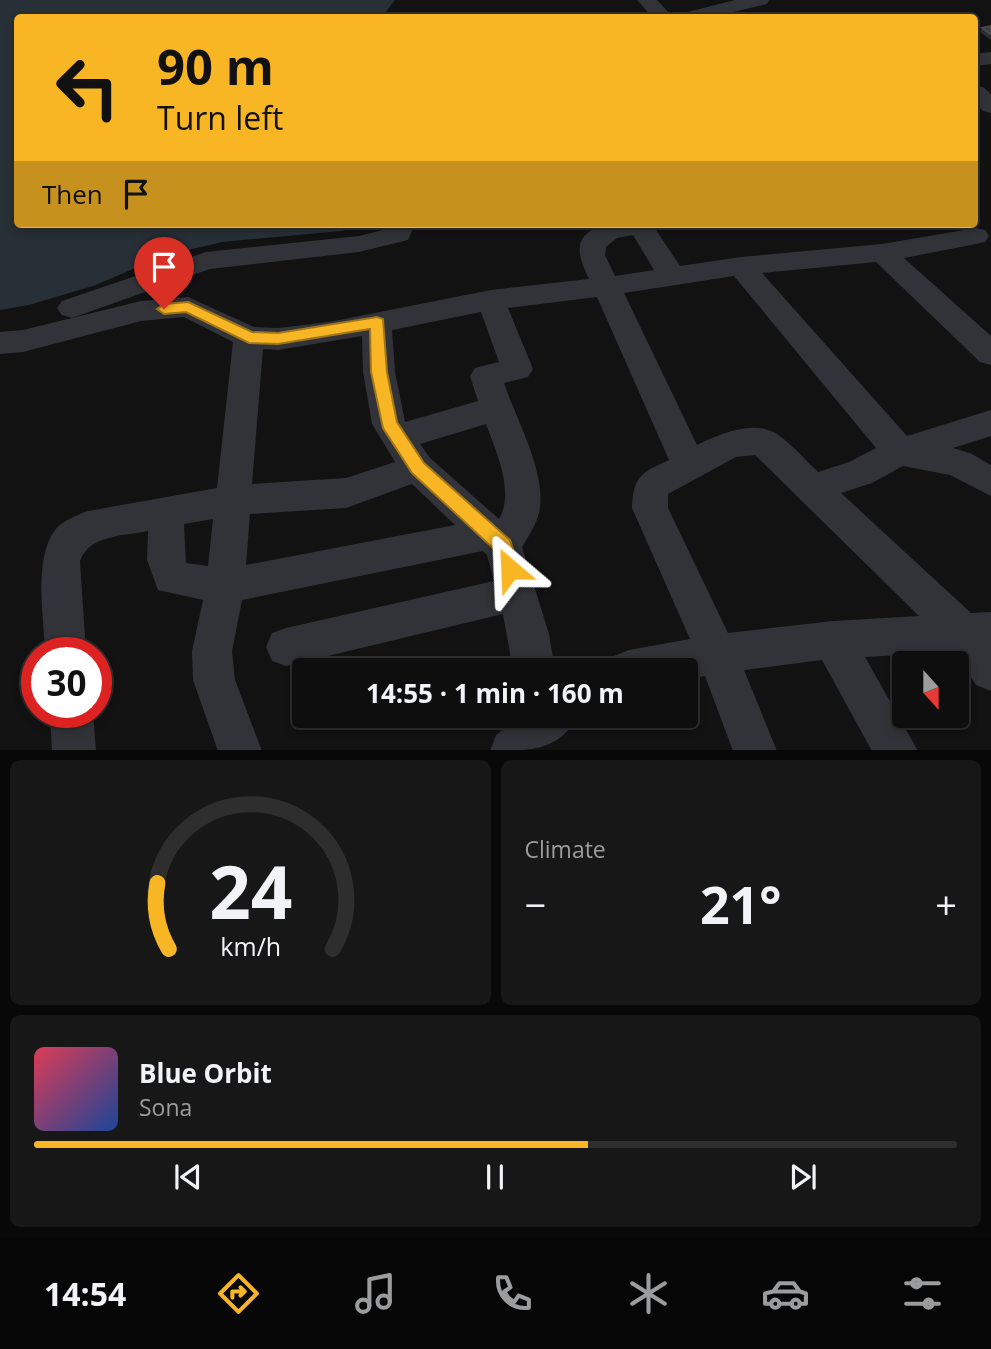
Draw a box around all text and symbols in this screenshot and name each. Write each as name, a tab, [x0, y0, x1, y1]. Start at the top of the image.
text: 90 m	[157, 33, 274, 99]
icon: left	[42, 42, 133, 133]
text: Turn left	[157, 96, 283, 139]
icon: arrive	[117, 175, 155, 213]
text: Then	[42, 176, 103, 212]
pin	[134, 237, 194, 309]
icon: arrive	[145, 248, 183, 286]
position arrow	[473, 532, 547, 606]
speed limit sign: 30	[21, 637, 112, 728]
north arrow	[892, 651, 970, 728]
map controls	[892, 651, 969, 728]
text: 14:55 · 1 min · 160 m	[366, 675, 624, 711]
text: Climate	[525, 833, 606, 865]
text: 24	[209, 841, 292, 940]
text: 21°	[700, 868, 782, 939]
text: −	[525, 878, 546, 930]
text: +	[935, 878, 957, 930]
text: km/h	[220, 928, 281, 962]
text: Blue Orbit	[139, 1055, 272, 1091]
text: Sona	[139, 1091, 192, 1123]
icon: previous	[169, 1158, 207, 1196]
icon: pause	[476, 1158, 514, 1196]
icon: next	[784, 1158, 822, 1196]
icon: directions	[214, 1269, 263, 1318]
icon: music	[351, 1269, 400, 1318]
icon: phone	[488, 1269, 537, 1318]
icon: climate	[624, 1269, 673, 1318]
icon: car	[761, 1269, 810, 1318]
icon: filters	[898, 1269, 947, 1318]
text: 14:54	[44, 1272, 126, 1315]

